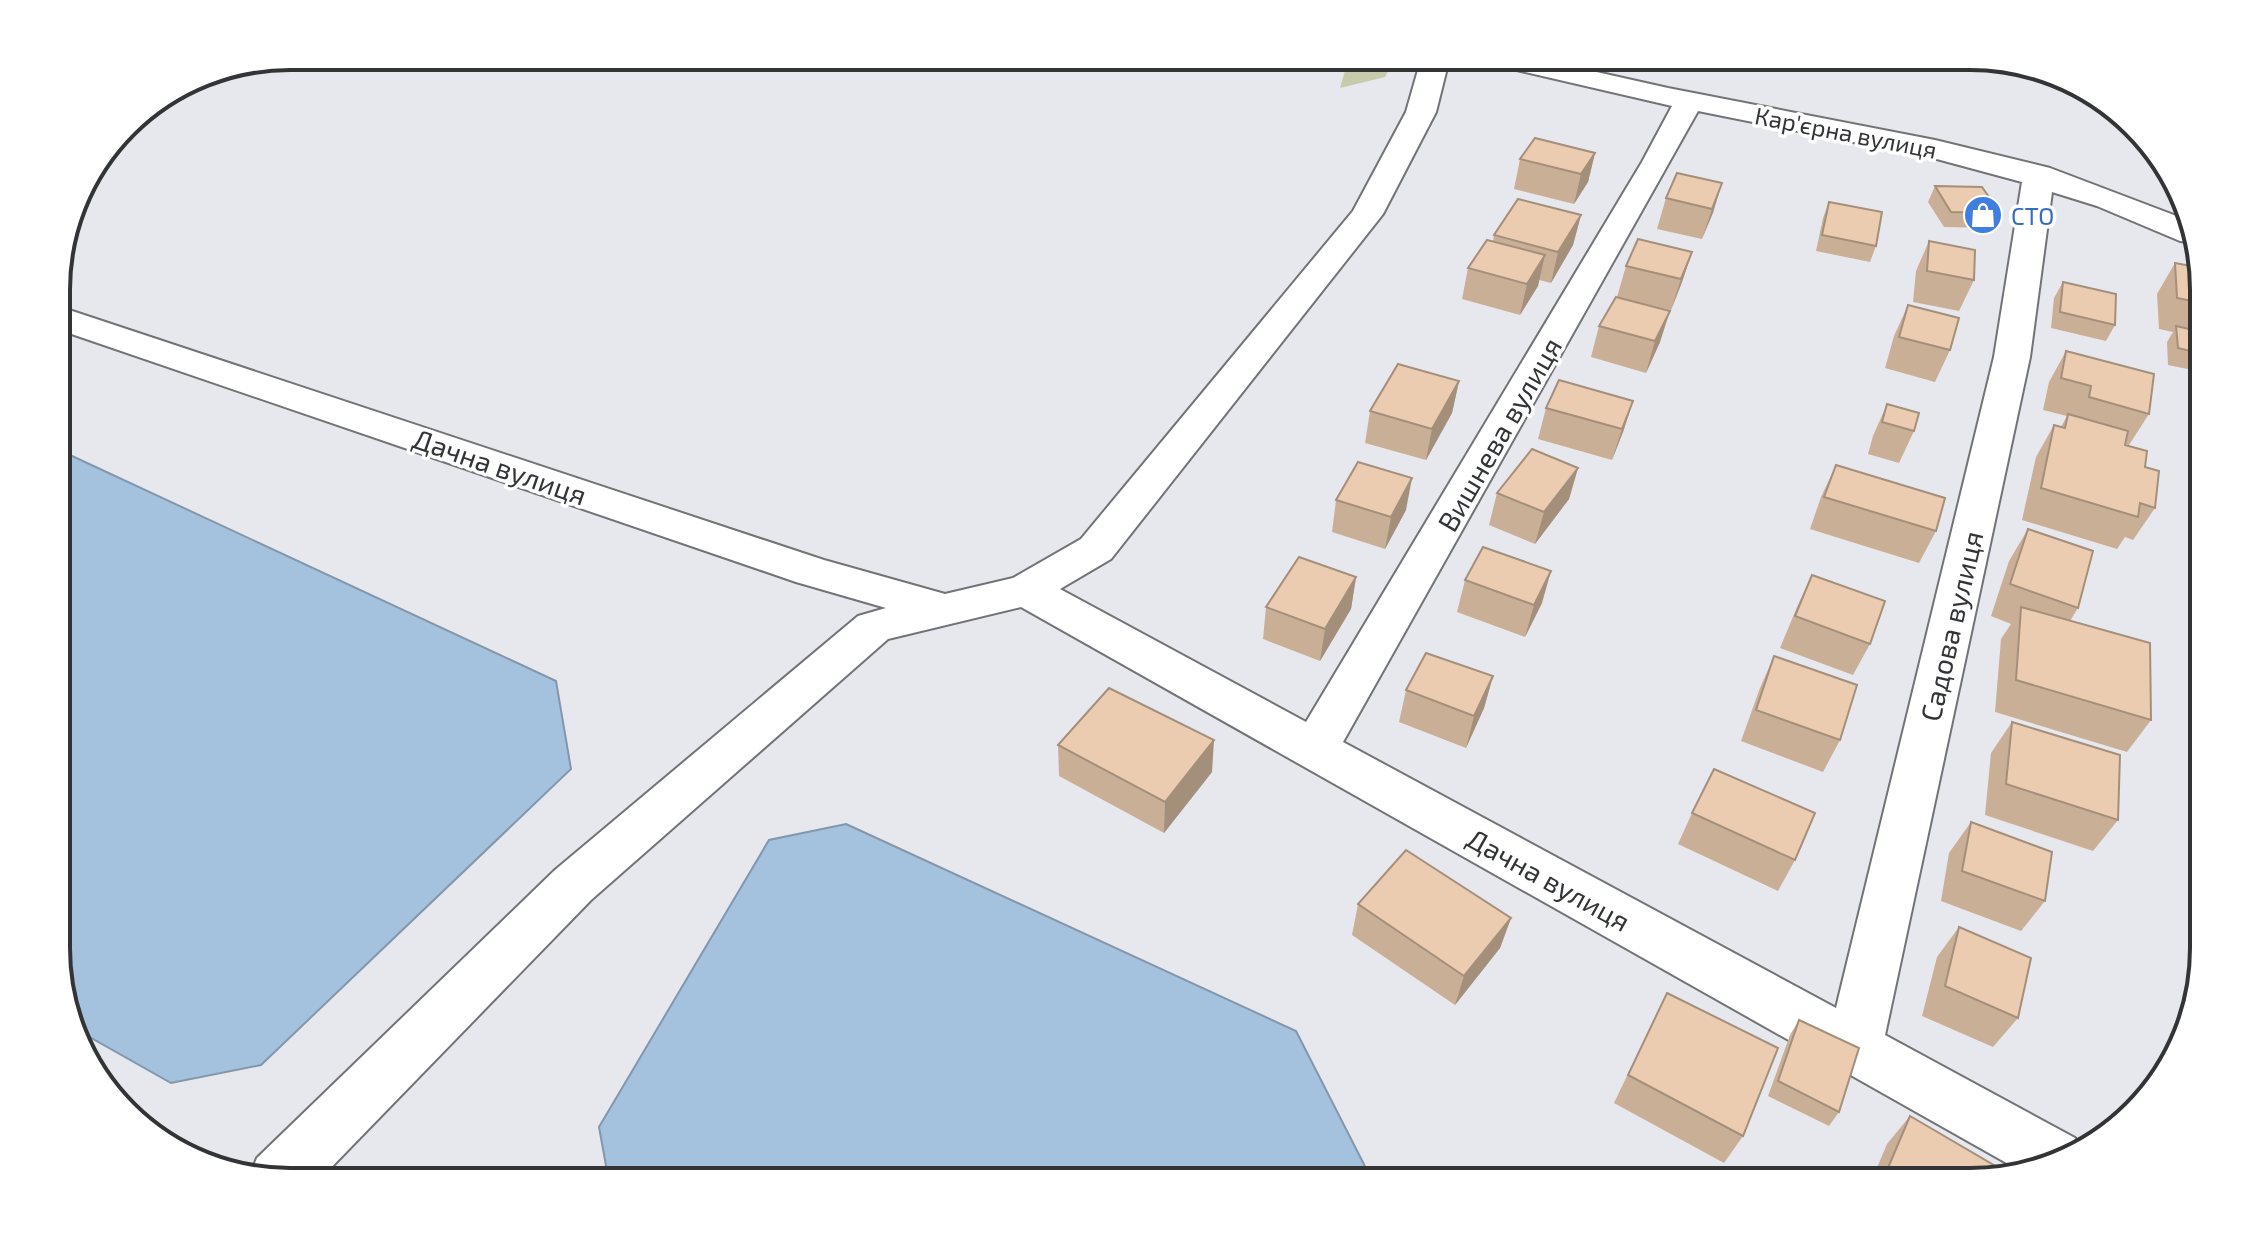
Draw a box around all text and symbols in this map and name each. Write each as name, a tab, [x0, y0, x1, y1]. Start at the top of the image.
street label: Кар'єрна вулиця	[1752, 100, 1939, 165]
shop icon: СТО	[1962, 194, 2004, 236]
place label: СТО	[2011, 201, 2054, 230]
street label: Вишнева вулиця	[1430, 331, 1568, 537]
street label: Дачна вулиця	[409, 420, 591, 512]
street label: Садова вулиця	[1913, 528, 1989, 724]
street label: Дачна вулиця	[1462, 820, 1636, 938]

